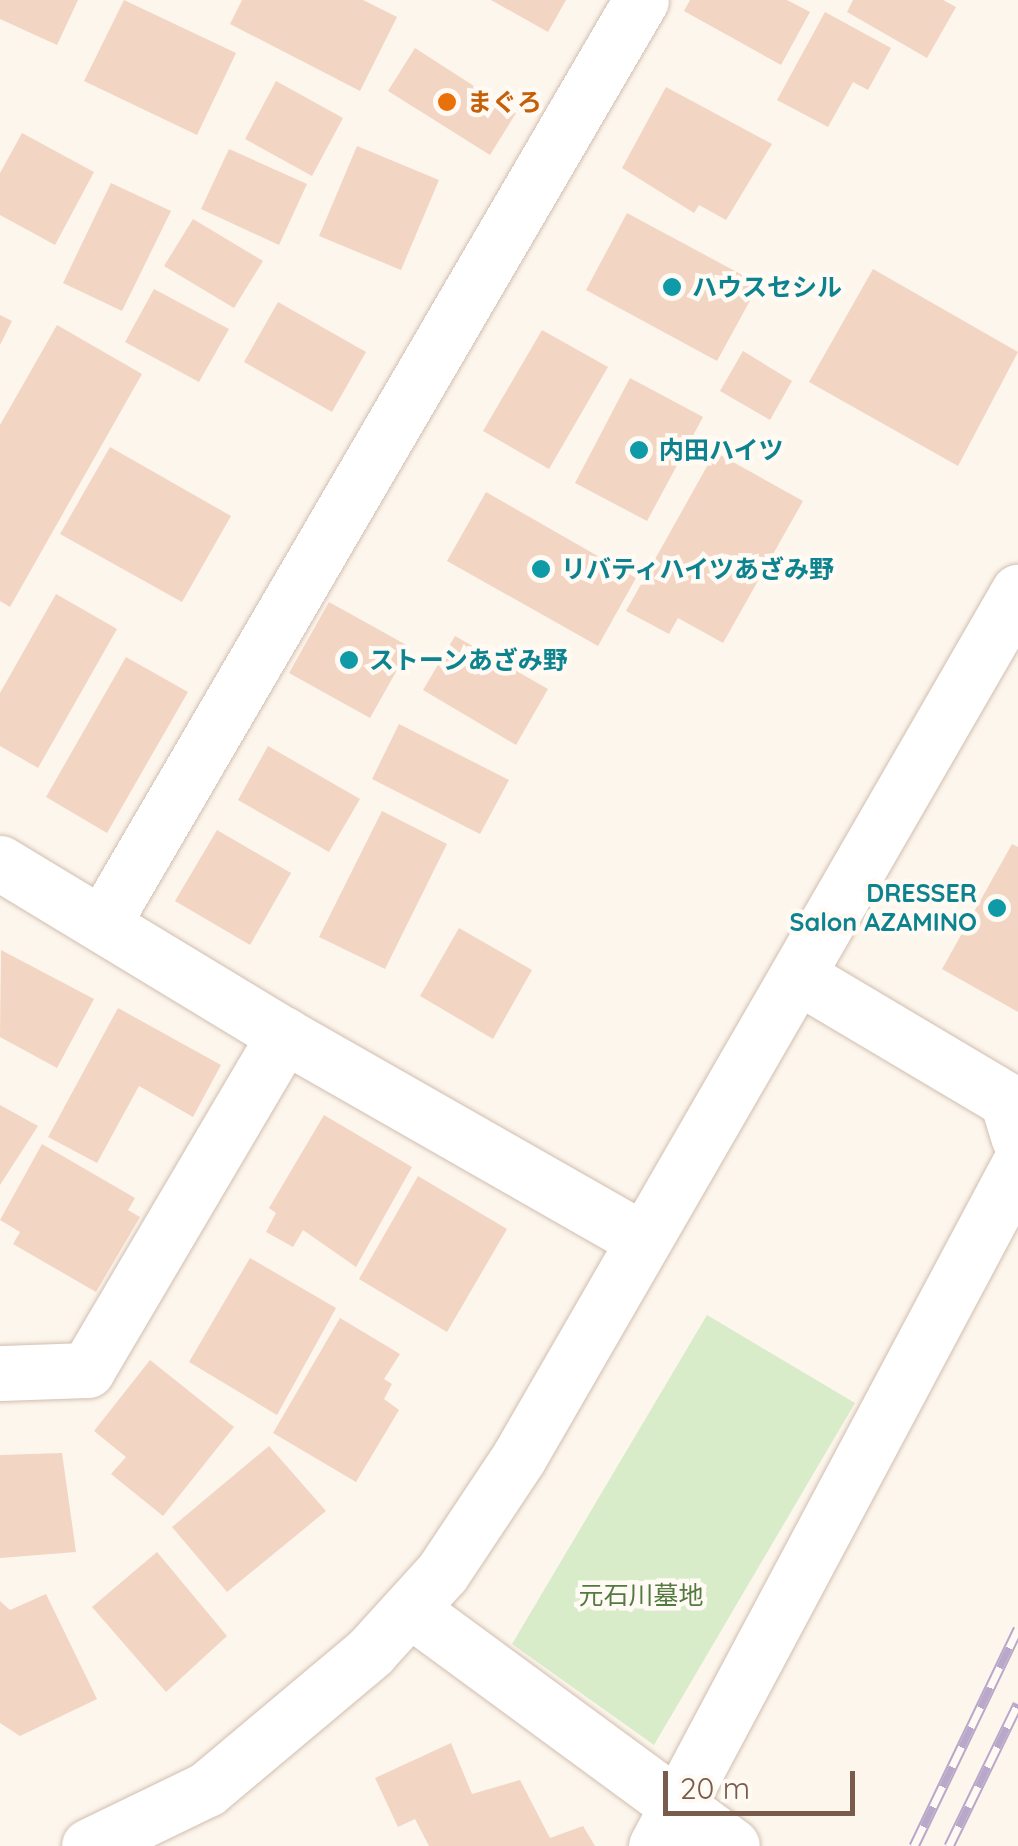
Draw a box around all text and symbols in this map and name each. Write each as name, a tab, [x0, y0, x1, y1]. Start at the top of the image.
place label: まぐろ	[467, 87, 542, 117]
marker: まぐろ	[436, 91, 458, 113]
place label: ハウスセシル	[692, 272, 842, 302]
marker: ハウスセシル	[661, 276, 683, 298]
place label: 内田ハイツ	[659, 435, 784, 465]
marker: 内田ハイツ	[628, 439, 650, 461]
place label: リバティハイツあざみ野	[561, 554, 836, 584]
marker: リバティハイツあざみ野	[530, 558, 552, 580]
place label: ストーンあざみ野	[369, 645, 569, 675]
marker: ストーンあざみ野	[338, 649, 360, 671]
place label: DRESSER Salon AZAMINO	[790, 879, 977, 938]
marker: DRESSER Salon AZAMINO	[986, 897, 1008, 919]
park label: 元石川墓地	[579, 1580, 703, 1610]
scale bar	[668, 1751, 860, 1813]
text: 20 m	[680, 1769, 750, 1807]

